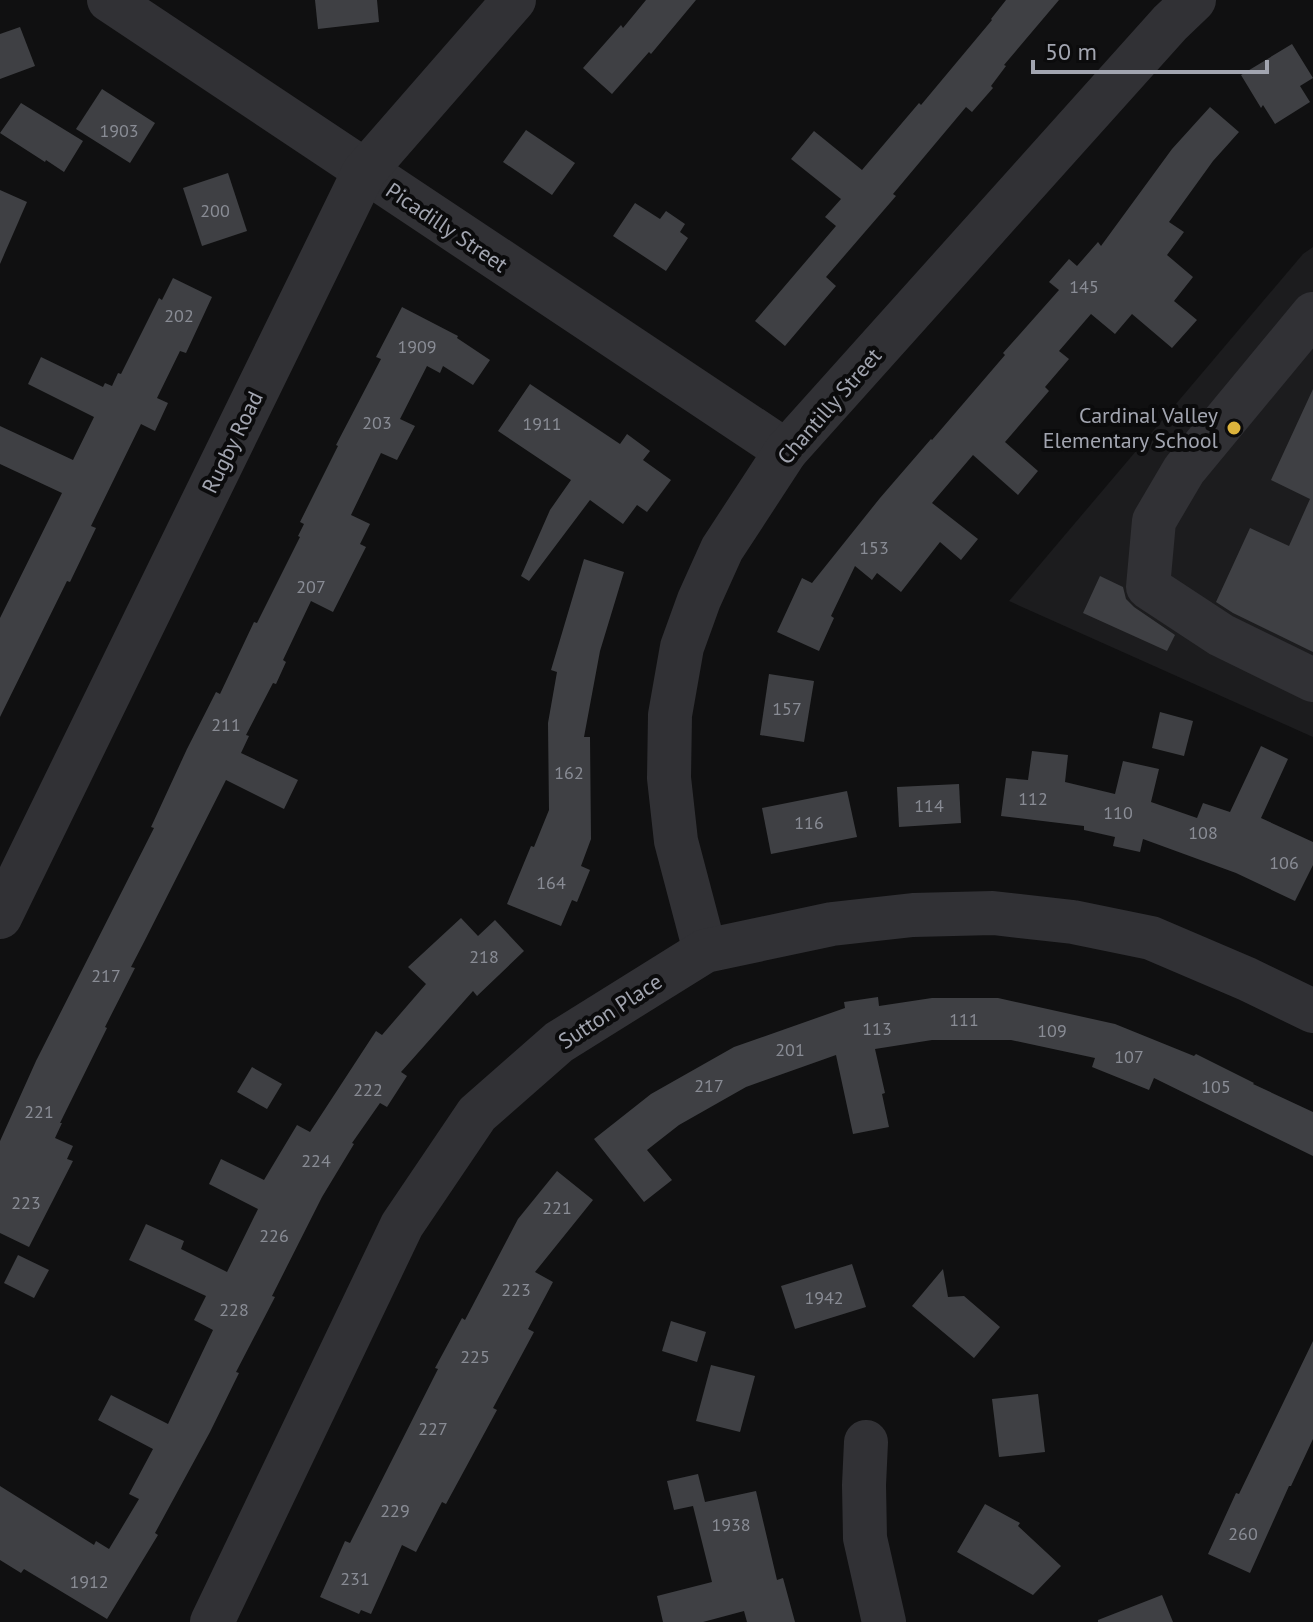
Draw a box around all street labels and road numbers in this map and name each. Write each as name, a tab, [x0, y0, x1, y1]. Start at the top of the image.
street label: Picadilly Street	[381, 176, 514, 278]
street label: Chantilly Street	[771, 342, 888, 470]
street label: Rugby Road	[195, 386, 269, 498]
street label: Sutton Place	[553, 967, 667, 1055]

